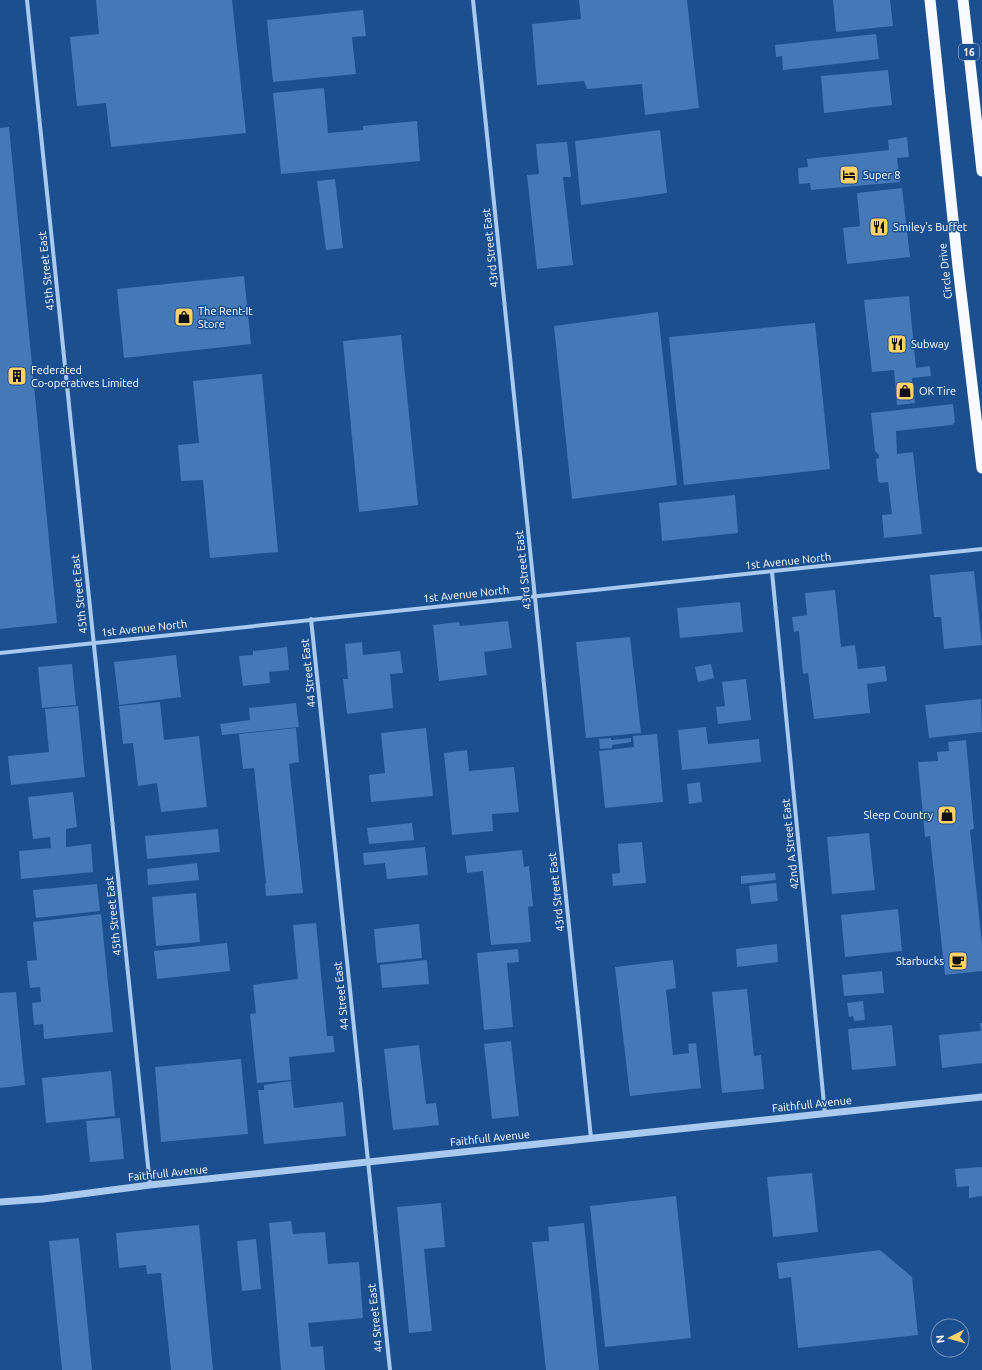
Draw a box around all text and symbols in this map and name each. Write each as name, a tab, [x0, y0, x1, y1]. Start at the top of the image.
road number: 16	[959, 44, 979, 60]
hotel icon: Super 8	[838, 164, 860, 186]
place label: Super 8	[863, 169, 900, 181]
street label: 43rd Street East	[480, 207, 500, 288]
restaurant icon: Smiley's Buffet	[868, 216, 890, 238]
place label: Smiley's Buffet	[893, 221, 968, 233]
street label: 45th Street East	[36, 230, 56, 311]
street label: Circle Drive	[936, 242, 954, 300]
place label: The Rent-It Store	[198, 305, 253, 330]
shop icon: The Rent-It Store	[173, 306, 195, 328]
restaurant icon: Subway	[886, 333, 908, 355]
place label: Subway	[911, 338, 950, 350]
place label: Federated Co-operatives Limited	[31, 364, 139, 389]
building icon: Federated Co-operatives Limited	[6, 365, 28, 387]
shop icon: OK Tire	[894, 380, 916, 402]
place label: OK Tire	[919, 385, 956, 397]
street label: 43rd Street East	[513, 529, 533, 610]
street label: 1st Avenue North	[744, 551, 832, 571]
street label: 45th Street East	[69, 553, 89, 634]
street label: 1st Avenue North	[422, 584, 510, 604]
street label: 1st Avenue North	[100, 618, 188, 638]
street label: 44 Street East	[298, 637, 318, 708]
street label: 42nd A Street East	[779, 797, 801, 890]
shop icon: Sleep Country	[936, 804, 958, 826]
place label: Sleep Country	[863, 809, 934, 821]
street label: 43rd Street East	[546, 851, 566, 932]
street label: 45th Street East	[103, 875, 123, 956]
cafe icon: Starbucks	[947, 950, 969, 972]
place label: Starbucks	[896, 955, 944, 967]
street label: 44 Street East	[331, 960, 351, 1031]
street label: Faithfull Avenue	[772, 1094, 852, 1114]
street label: Faithfull Avenue	[450, 1128, 530, 1148]
street label: Faithfull Avenue	[128, 1163, 208, 1183]
street label: 44 Street East	[365, 1282, 385, 1353]
north arrow	[930, 1318, 970, 1358]
text: N	[934, 1334, 946, 1344]

